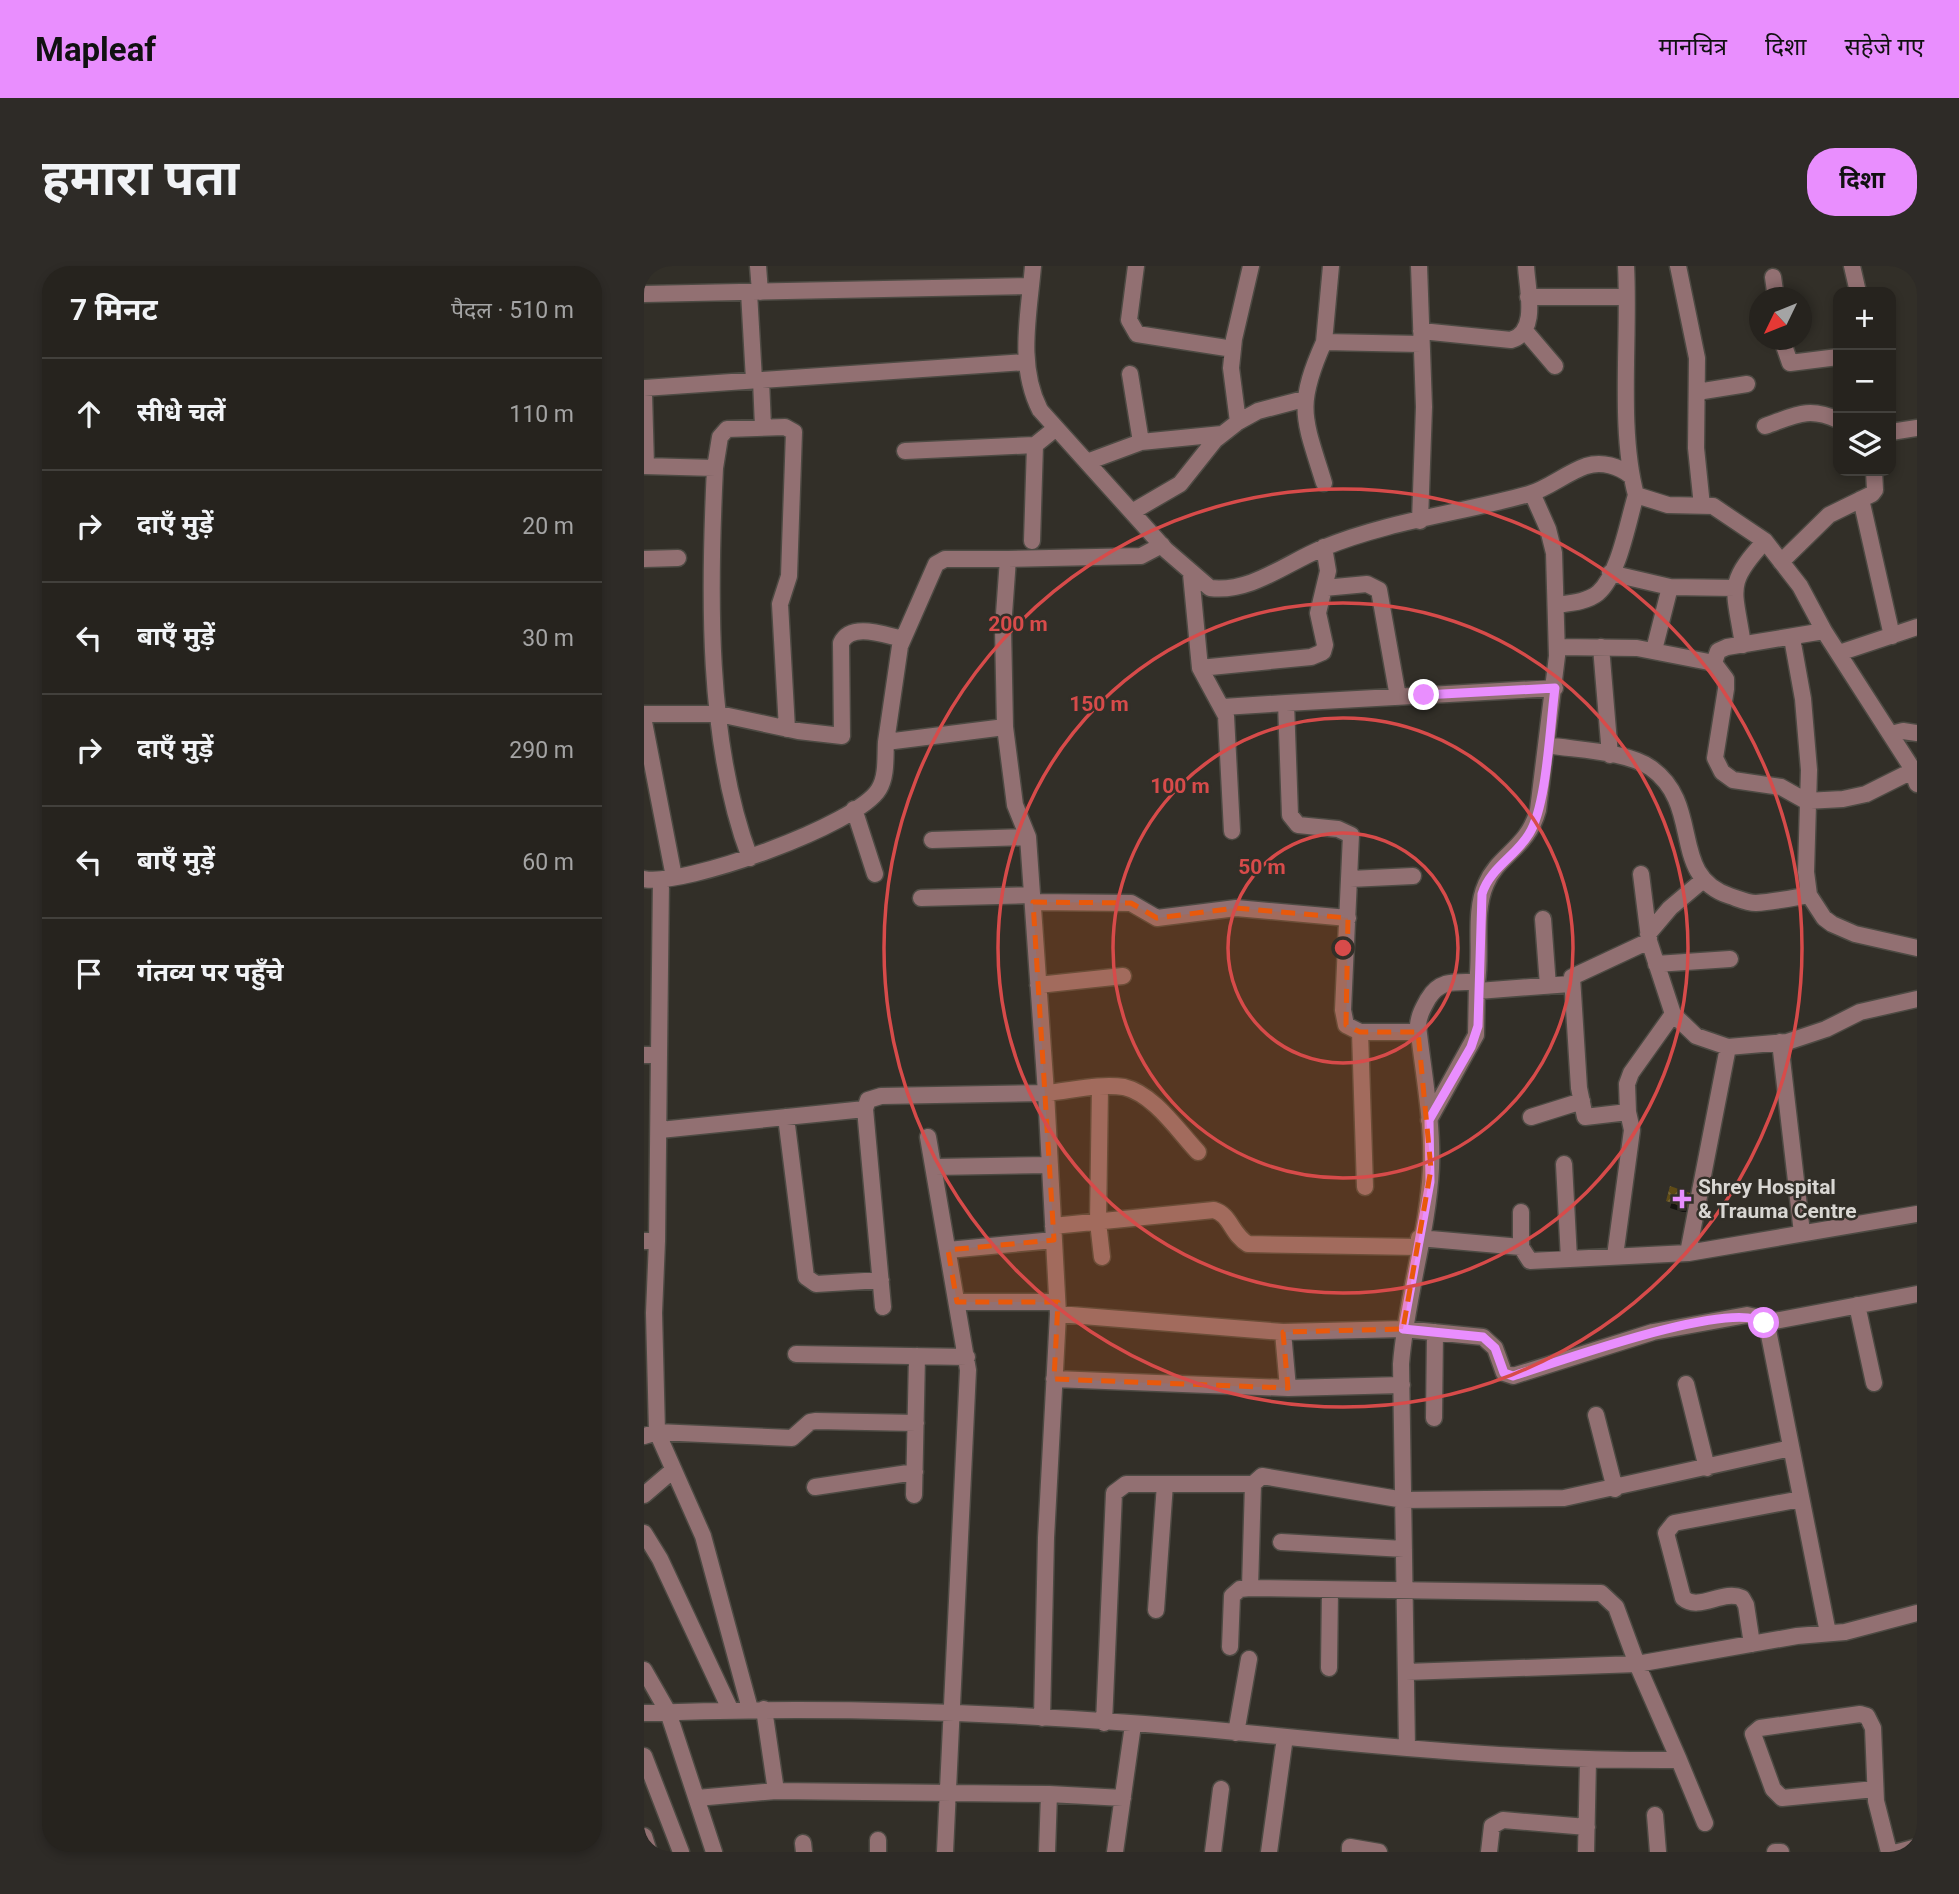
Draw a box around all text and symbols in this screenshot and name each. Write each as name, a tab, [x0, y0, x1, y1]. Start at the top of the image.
text: Mapleaf	[35, 30, 156, 69]
text: मानचित्र	[1658, 33, 1727, 61]
text: दिशा	[1765, 33, 1806, 61]
text: सहेजे गए	[1844, 33, 1924, 61]
button: दिशा	[1807, 148, 1917, 216]
text: हमारा पता	[42, 150, 239, 207]
north arrow	[1749, 287, 1812, 350]
map controls	[1833, 287, 1896, 476]
button: +	[1833, 287, 1896, 350]
text: 7 मिनट	[70, 292, 158, 327]
text: पैदल · 510 m	[451, 297, 574, 324]
button: −	[1833, 350, 1896, 413]
icon: ahead	[70, 395, 108, 433]
text: सीधे चलें	[137, 397, 225, 427]
text: 110 m	[509, 401, 574, 428]
button: layers	[1833, 413, 1896, 476]
icon: right	[70, 507, 108, 545]
text: दाएँ मुड़ें	[137, 509, 213, 539]
text: 20 m	[522, 513, 574, 540]
text: 200 m	[988, 612, 1048, 636]
icon: left	[70, 619, 108, 657]
text: बाएँ मुड़ें	[137, 621, 215, 651]
text: 30 m	[522, 625, 574, 652]
route end	[1408, 679, 1439, 710]
text: 150 m	[1069, 692, 1129, 716]
icon: right	[70, 731, 108, 769]
text: दाएँ मुड़ें	[137, 733, 213, 763]
text: 290 m	[509, 737, 574, 764]
text: 100 m	[1150, 774, 1210, 798]
icon: left	[70, 843, 108, 881]
text: बाएँ मुड़ें	[137, 845, 215, 875]
text: 60 m	[522, 849, 574, 876]
text: 50 m	[1238, 855, 1286, 879]
centre of rings	[1331, 936, 1355, 960]
icon: arrive	[70, 955, 108, 993]
text: गंतव्य पर पहुँचे	[137, 957, 284, 987]
place label: Shrey Hospital & Trauma Centre	[1698, 1175, 1857, 1223]
marker: Shrey Hospital & Trauma Centre	[1672, 1189, 1692, 1209]
route start	[1748, 1307, 1779, 1338]

